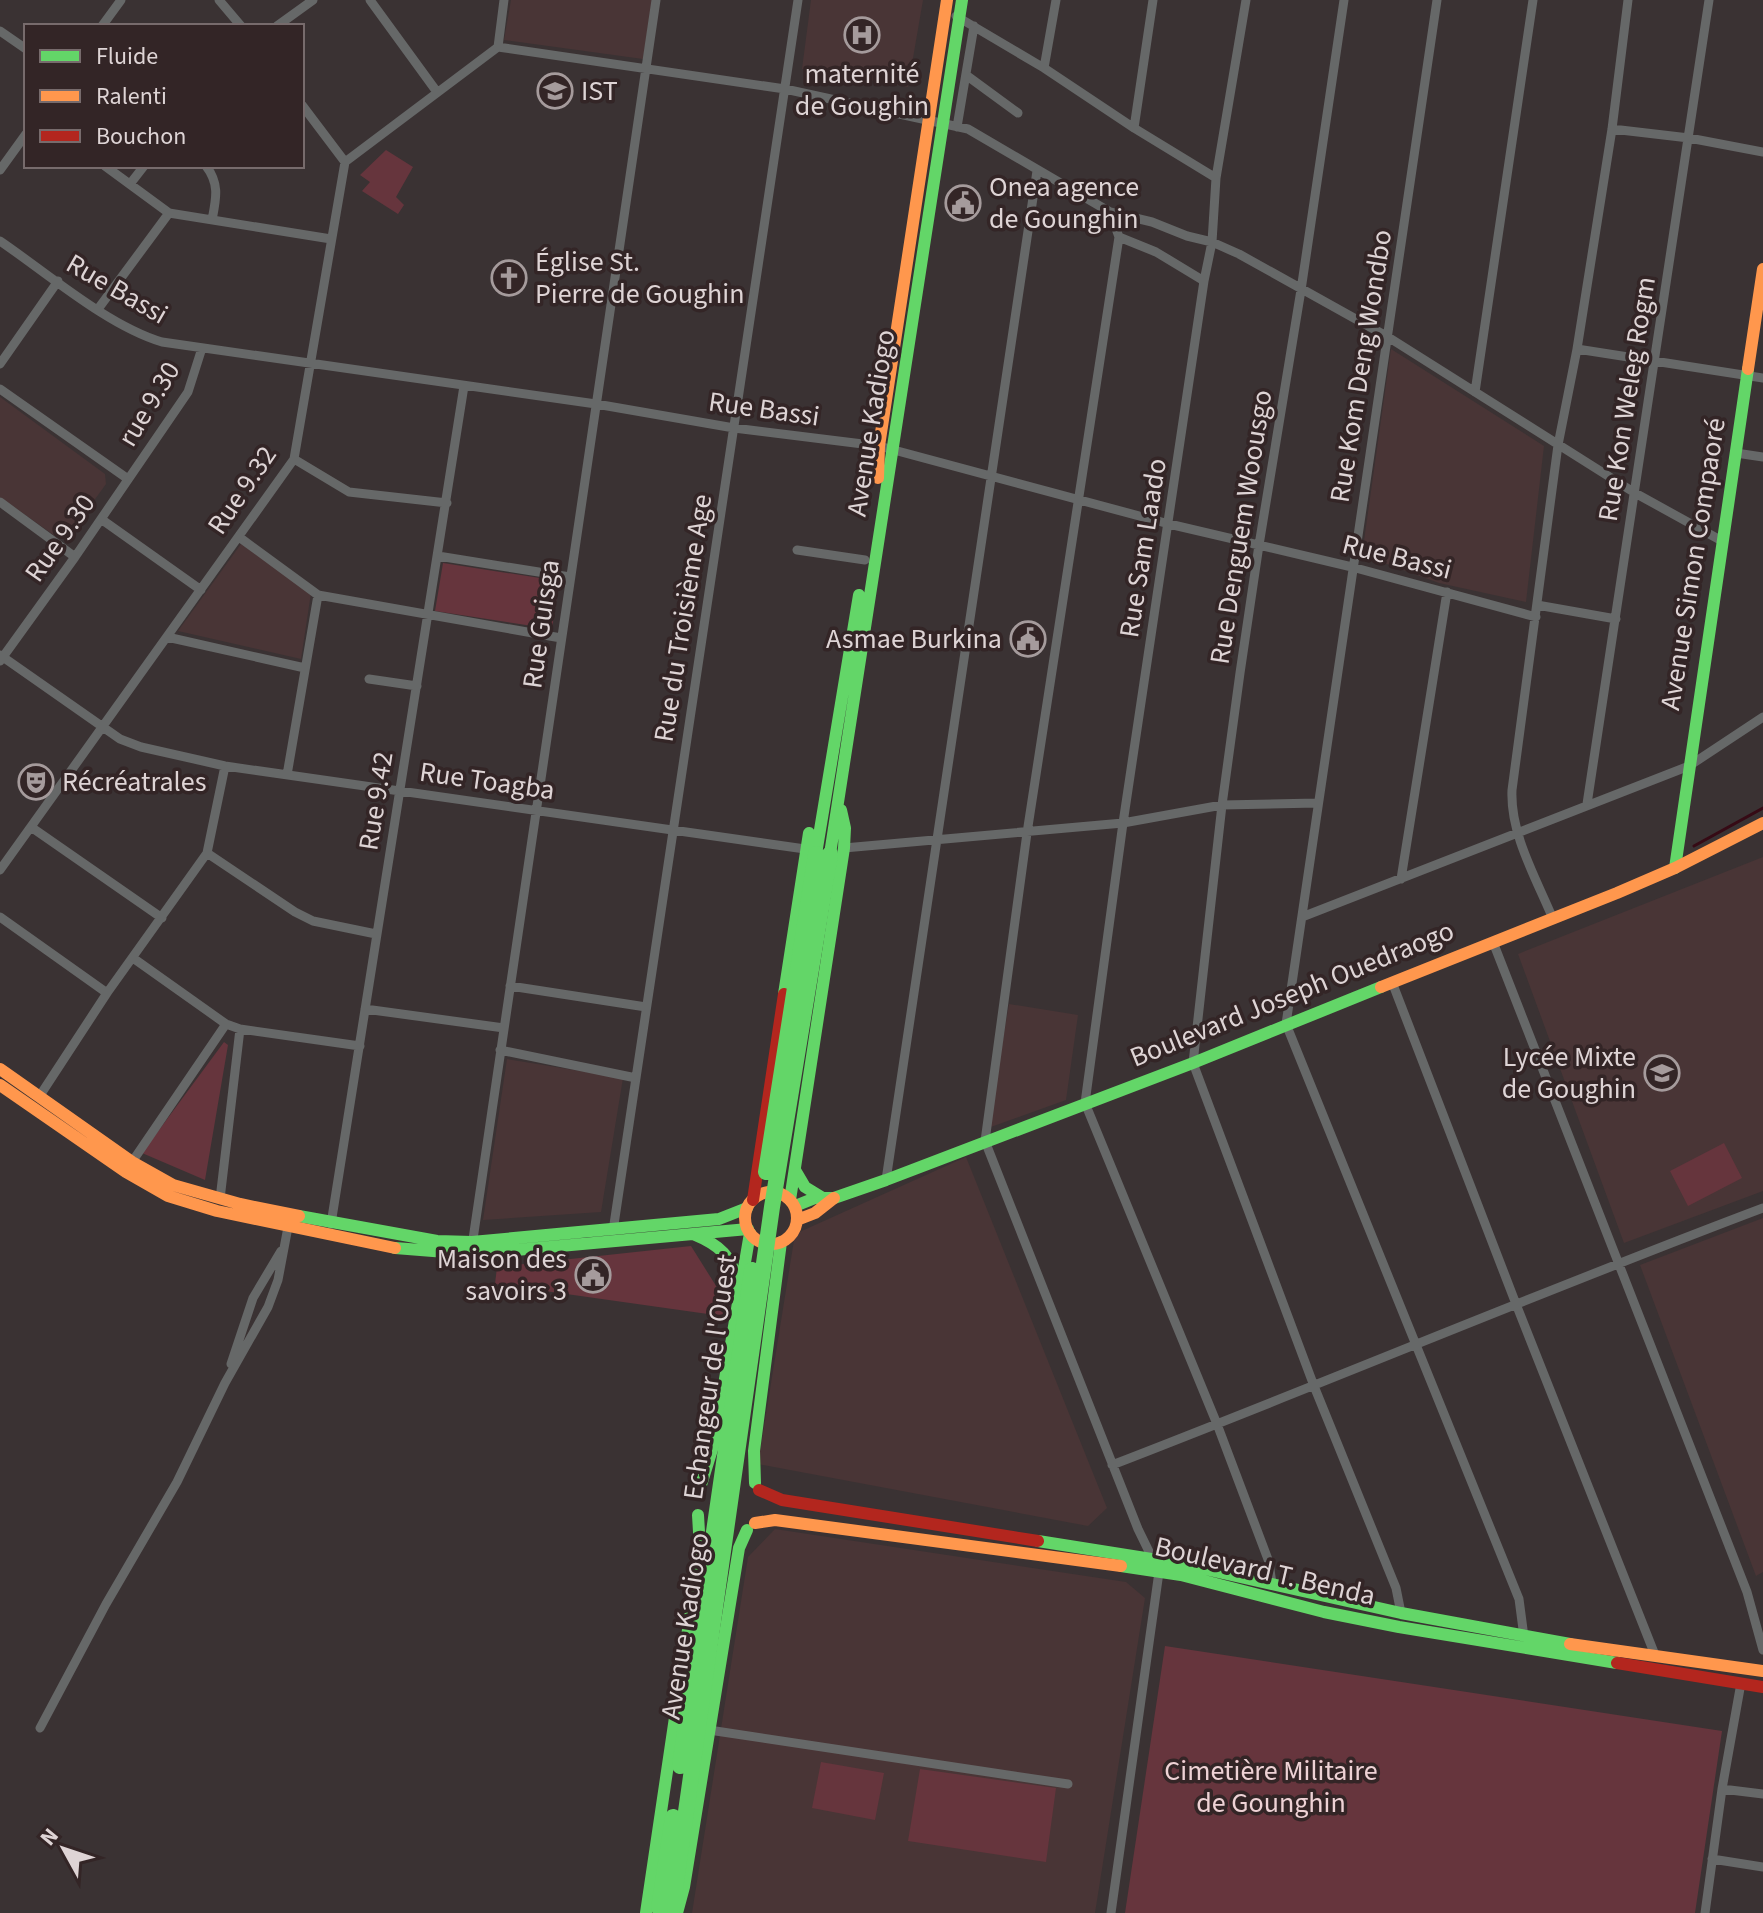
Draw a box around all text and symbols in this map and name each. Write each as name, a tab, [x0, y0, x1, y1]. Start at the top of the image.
hospital icon: maternité de Goughin	[843, 16, 881, 54]
legend	[24, 24, 304, 168]
text: Fluide	[96, 39, 158, 74]
place label: maternité de Goughin	[795, 54, 929, 126]
place label: IST	[581, 71, 618, 111]
school or university icon: IST	[536, 72, 574, 110]
text: Ralenti	[96, 79, 167, 114]
text: Bouchon	[96, 119, 186, 154]
place label: Onea agence de Gounghin	[989, 167, 1139, 239]
public building icon: Onea agence de Gounghin	[944, 184, 982, 222]
street label: Rue Kom Deng Wondbo	[1320, 227, 1402, 505]
place label: Église St. Pierre de Goughin	[535, 242, 745, 314]
street label: Rue Bassi	[59, 244, 175, 334]
church icon: Église St. Pierre de Goughin	[490, 259, 528, 297]
street label: Rue Kon Weleg Rogm	[1588, 274, 1666, 524]
street label: Avenue Kadiogo	[836, 327, 906, 519]
street label: rue 9.30	[108, 354, 190, 454]
street label: Rue Bassi	[706, 381, 822, 437]
street label: Rue Denguem Woousgo	[1200, 387, 1282, 667]
street label: Avenue Simon Compaoré	[1650, 415, 1736, 713]
street label: Rue 9.32	[198, 438, 286, 542]
street label: Rue Sam Laado	[1109, 455, 1177, 641]
street label: Rue 9.30	[15, 486, 105, 590]
street label: Rue du Troisième Age	[644, 491, 722, 745]
street label: Rue Bassi	[1338, 524, 1456, 590]
street label: Rue Guisga	[512, 557, 570, 691]
place label: Asmae Burkina	[826, 619, 1002, 659]
public building icon: Asmae Burkina	[1009, 620, 1047, 658]
street label: Rue 9.42	[348, 749, 404, 853]
street label: Rue Toagba	[417, 752, 557, 810]
place label: Récréatrales	[62, 762, 206, 802]
theatre icon: Récréatrales	[17, 763, 55, 801]
street label: Boulevard Joseph Ouedraogo	[1124, 911, 1460, 1077]
place label: Lycée Mixte de Goughin	[1502, 1037, 1636, 1109]
school or university icon: Lycée Mixte de Goughin	[1643, 1054, 1681, 1092]
place label: Maison des savoirs 3	[437, 1239, 567, 1311]
street label: Echangeur de l'Ouest	[673, 1251, 747, 1502]
public building icon: Maison des savoirs 3	[574, 1256, 612, 1294]
street label: Boulevard T. Benda	[1151, 1526, 1379, 1616]
street label: Avenue Kadiogo	[650, 1530, 720, 1722]
park label: Cimetière Militaire de Gounghin	[1164, 1751, 1378, 1823]
north arrow	[24, 1809, 104, 1889]
text: N	[32, 1821, 66, 1853]

